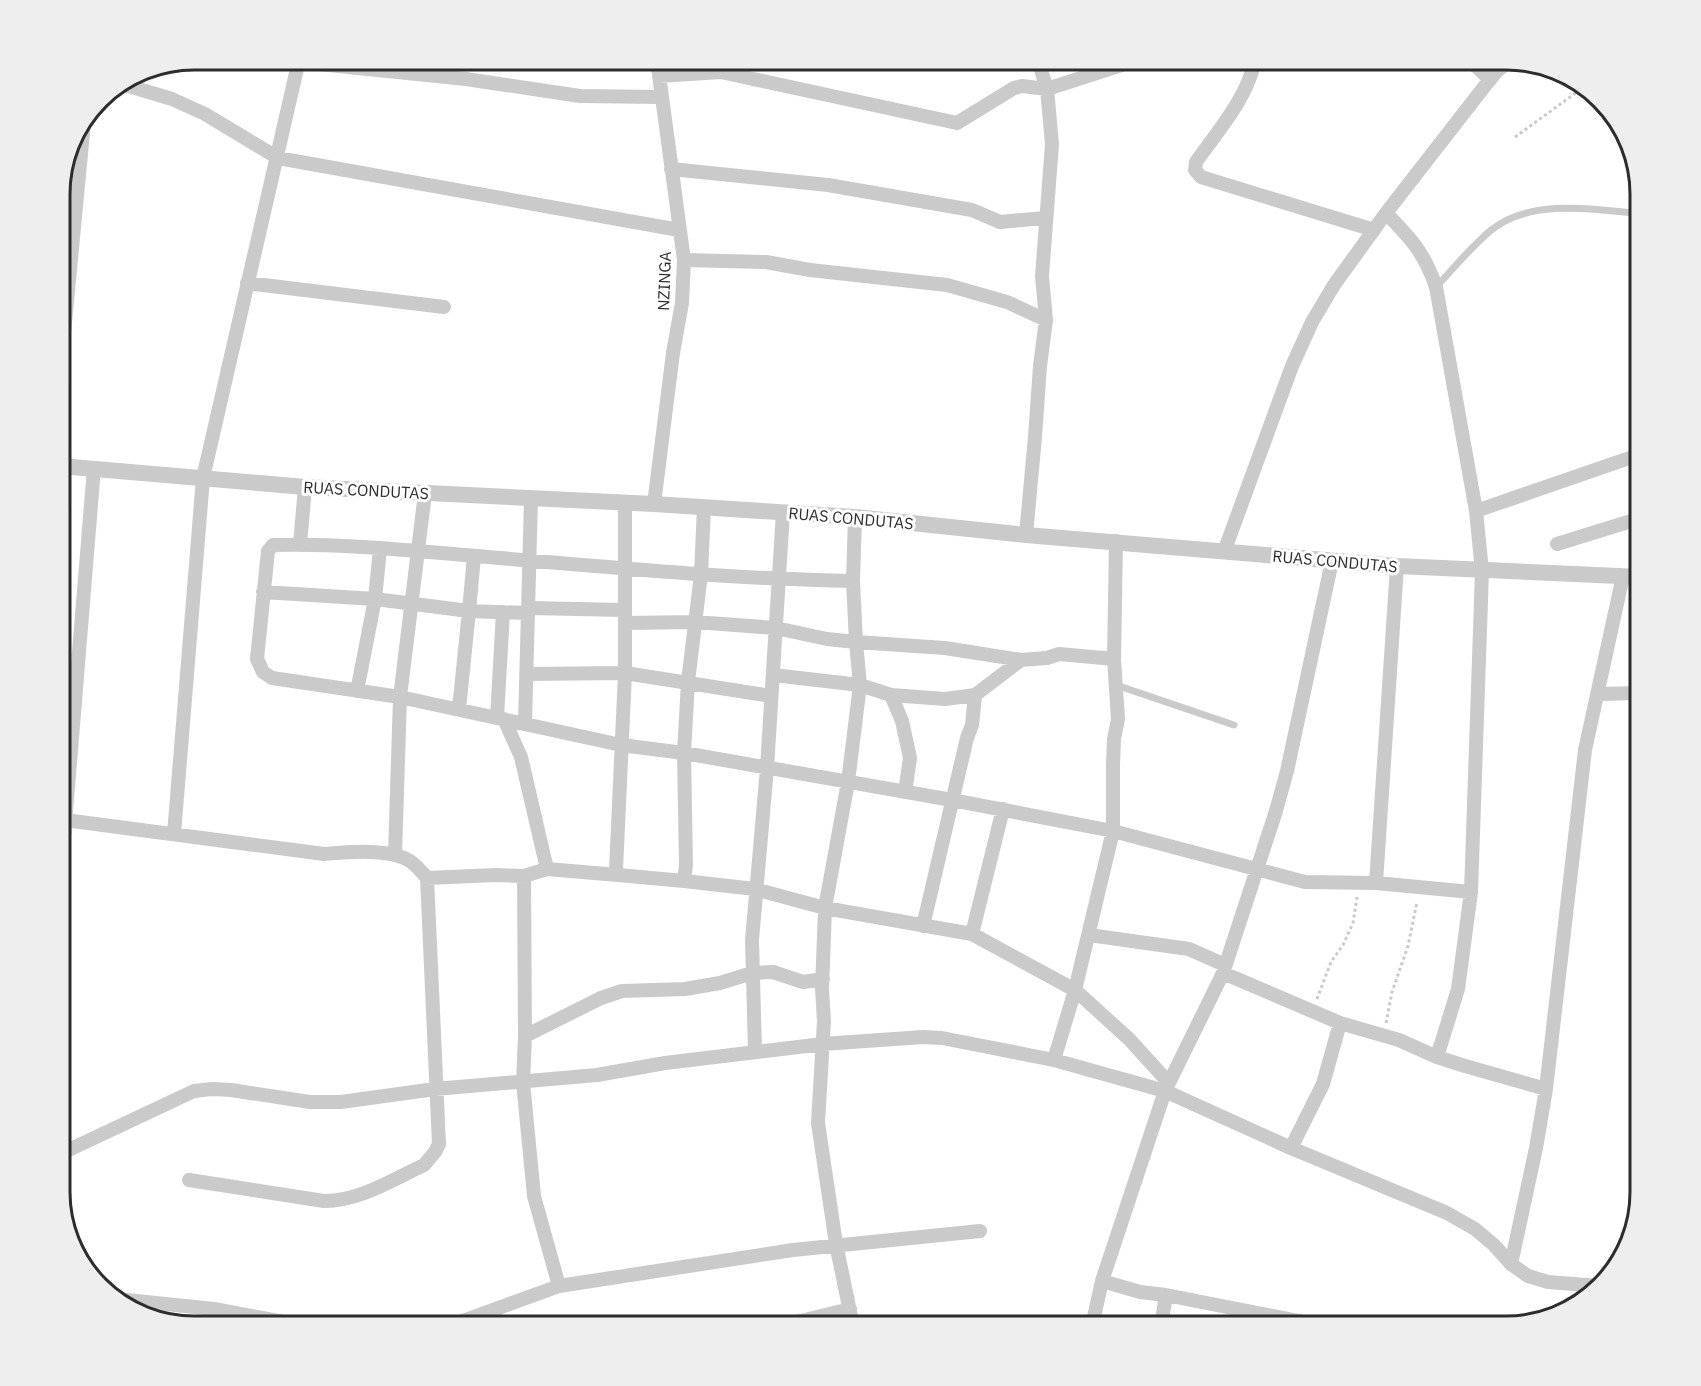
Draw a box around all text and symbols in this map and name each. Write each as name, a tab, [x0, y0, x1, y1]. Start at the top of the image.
street label: NZINGA	[653, 251, 675, 311]
street label: RUAS CONDUTAS	[303, 477, 429, 503]
street label: RUAS CONDUTAS	[788, 503, 914, 533]
street label: RUAS CONDUTAS	[1272, 546, 1398, 576]

